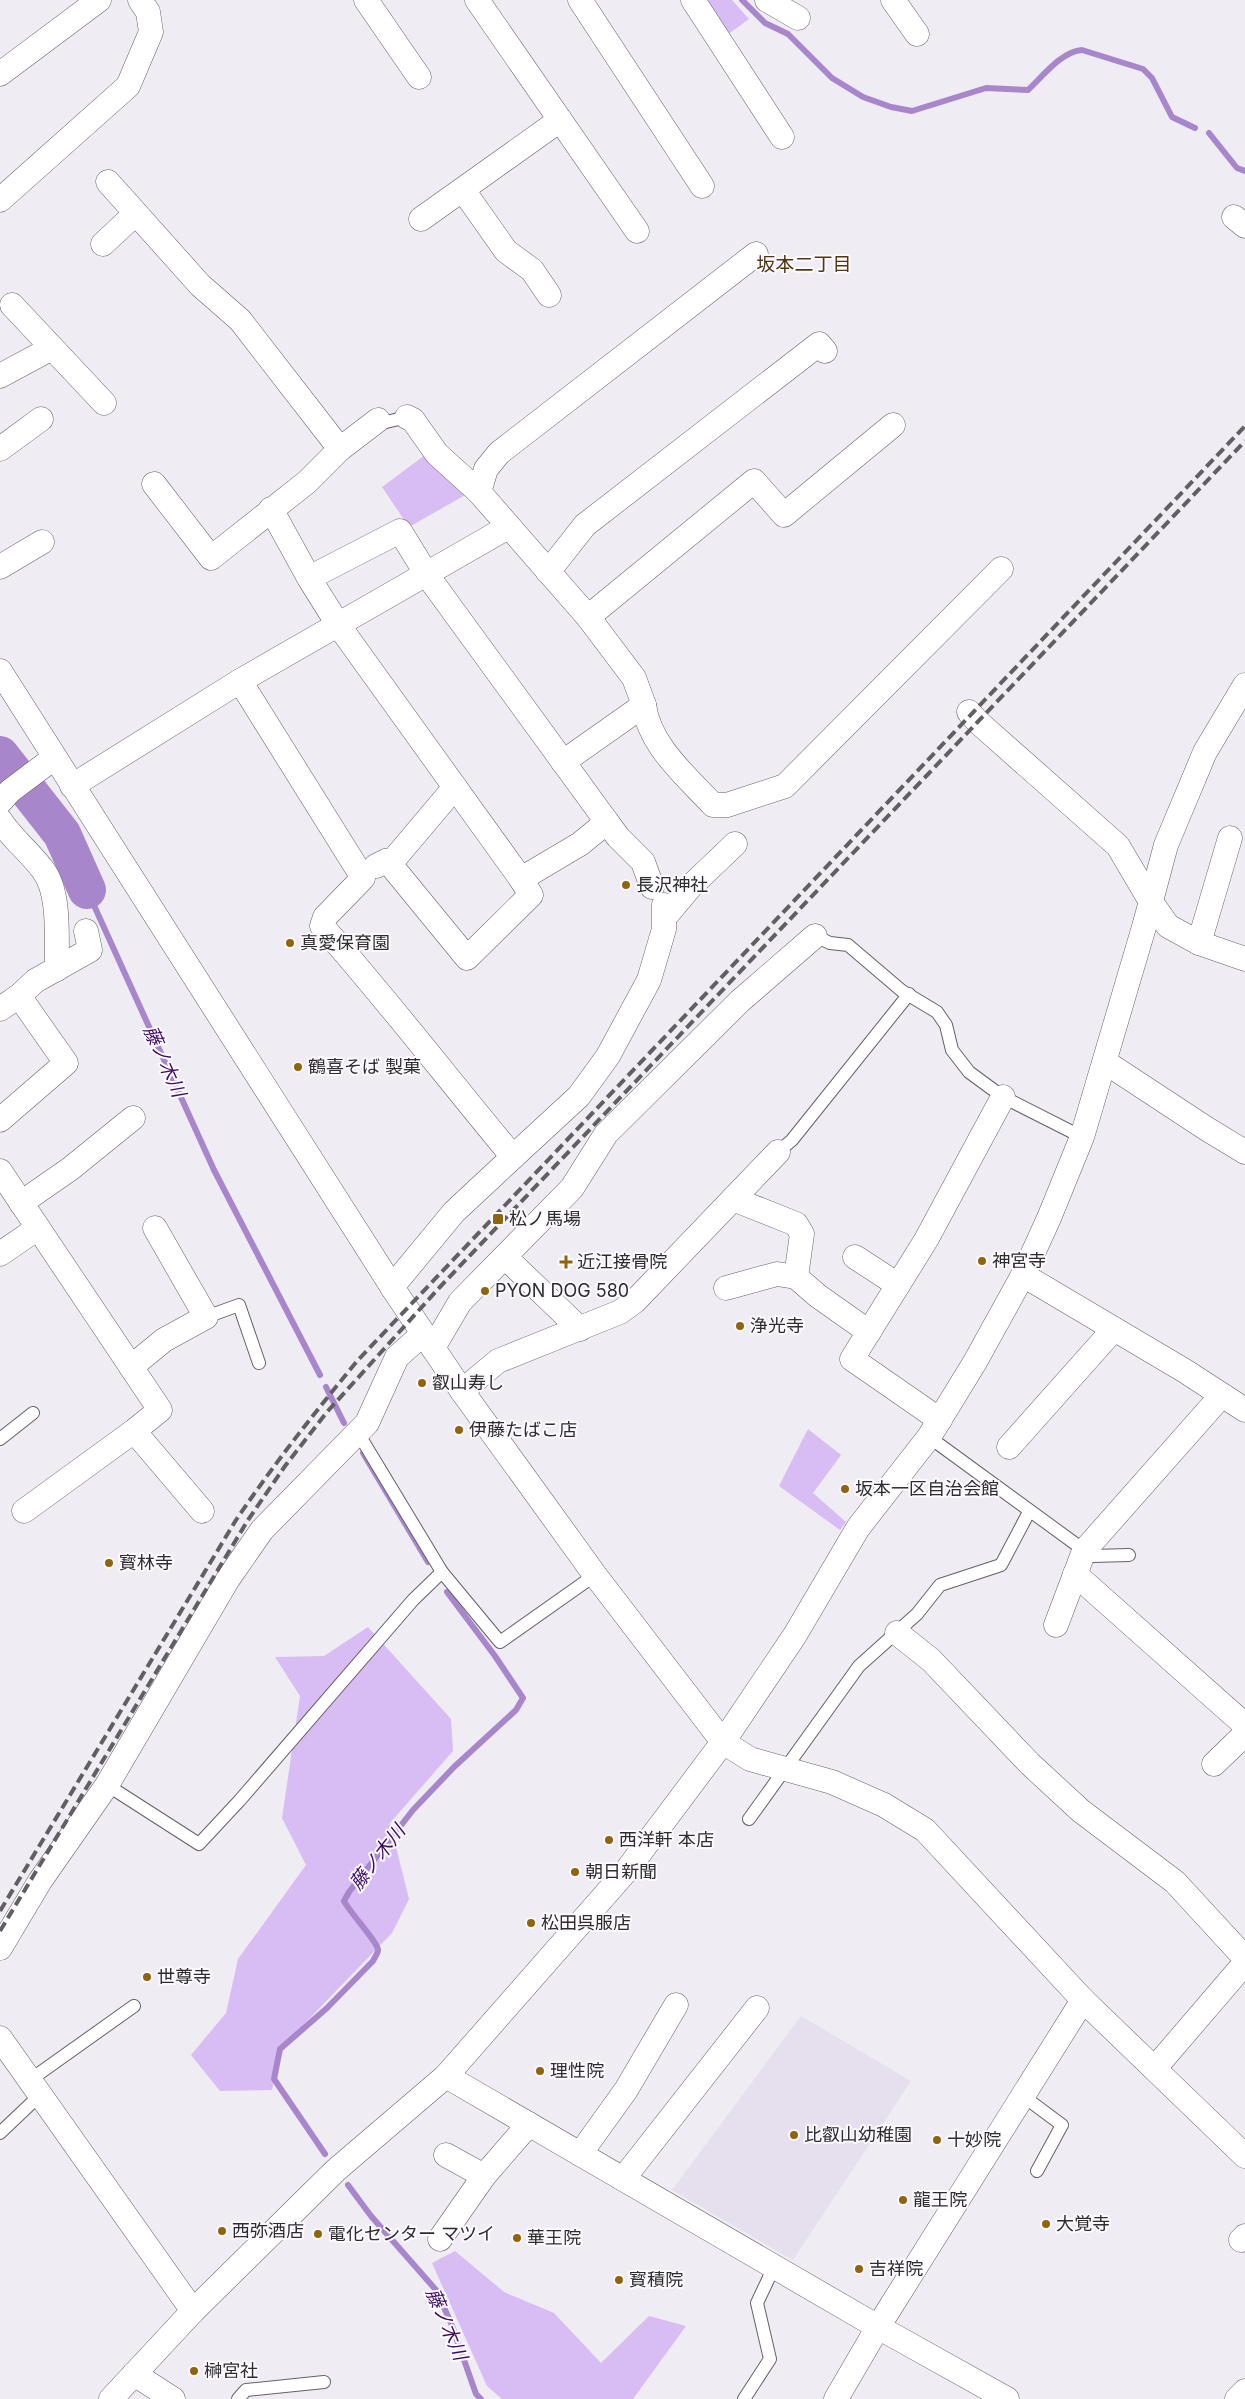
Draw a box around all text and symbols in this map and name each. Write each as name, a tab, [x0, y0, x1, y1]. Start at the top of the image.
district label: 坂本二丁目	[756, 253, 852, 276]
place label: 長沢神社	[636, 874, 708, 895]
marker: 長沢神社	[620, 879, 632, 891]
place label: 真愛保育園	[300, 932, 390, 953]
marker: 真愛保育園	[284, 937, 296, 949]
water label: 藤ノ木川	[139, 1022, 191, 1102]
place label: 鶴喜そば 製菓	[308, 1056, 421, 1077]
marker: 鶴喜そば 製菓	[292, 1061, 304, 1073]
place label: 松ノ馬場	[509, 1208, 581, 1229]
marker: 松ノ馬場	[491, 1212, 505, 1226]
place label: 神宮寺	[992, 1250, 1046, 1271]
place label: 近江接骨院	[577, 1251, 667, 1272]
marker: 近江接骨院	[559, 1255, 573, 1269]
marker: 神宮寺	[976, 1255, 988, 1267]
place label: PYON DOG 580	[495, 1280, 629, 1301]
marker: PYON DOG 580	[479, 1285, 491, 1297]
place label: 浄光寺	[750, 1315, 804, 1336]
marker: 浄光寺	[734, 1320, 746, 1332]
place label: 叡山寿し	[432, 1372, 504, 1393]
marker: 叡山寿し	[416, 1377, 428, 1389]
place label: 伊藤たばこ店	[469, 1419, 577, 1440]
marker: 伊藤たばこ店	[453, 1424, 465, 1436]
place label: 坂本一区自治会館	[855, 1478, 999, 1499]
marker: 坂本一区自治会館	[839, 1483, 851, 1495]
place label: 寳林寺	[119, 1552, 173, 1573]
marker: 寳林寺	[103, 1557, 115, 1569]
water label: 藤ノ木川	[345, 1819, 411, 1894]
place label: 西洋軒 本店	[619, 1829, 714, 1850]
marker: 西洋軒 本店	[603, 1834, 615, 1846]
place label: 朝日新聞	[585, 1861, 657, 1882]
marker: 朝日新聞	[569, 1866, 581, 1878]
place label: 松田呉服店	[541, 1912, 631, 1933]
marker: 松田呉服店	[525, 1917, 537, 1929]
place label: 世尊寺	[157, 1966, 211, 1987]
marker: 世尊寺	[141, 1971, 153, 1983]
place label: 理性院	[550, 2060, 604, 2081]
marker: 理性院	[534, 2065, 546, 2077]
place label: 比叡山幼稚園	[804, 2124, 912, 2145]
marker: 比叡山幼稚園	[788, 2129, 800, 2141]
place label: 十妙院	[947, 2129, 1001, 2150]
marker: 十妙院	[931, 2134, 943, 2146]
place label: 龍王院	[913, 2189, 967, 2210]
marker: 龍王院	[897, 2194, 909, 2206]
place label: 大覚寺	[1056, 2213, 1110, 2234]
marker: 大覚寺	[1040, 2218, 1052, 2230]
place label: 西弥酒店	[232, 2220, 304, 2241]
place label: 電化センター マツイ	[328, 2223, 495, 2244]
marker: 西弥酒店	[216, 2225, 228, 2237]
place label: 華王院	[527, 2227, 581, 2248]
marker: 電化センター マツイ	[312, 2228, 324, 2240]
marker: 華王院	[511, 2232, 523, 2244]
place label: 吉祥院	[869, 2258, 923, 2279]
marker: 吉祥院	[853, 2263, 865, 2275]
place label: 寳積院	[629, 2269, 683, 2290]
marker: 寳積院	[613, 2274, 625, 2286]
water label: 藤ノ木川	[421, 2285, 473, 2366]
place label: 榊宮社	[204, 2360, 258, 2381]
marker: 榊宮社	[188, 2365, 200, 2377]

